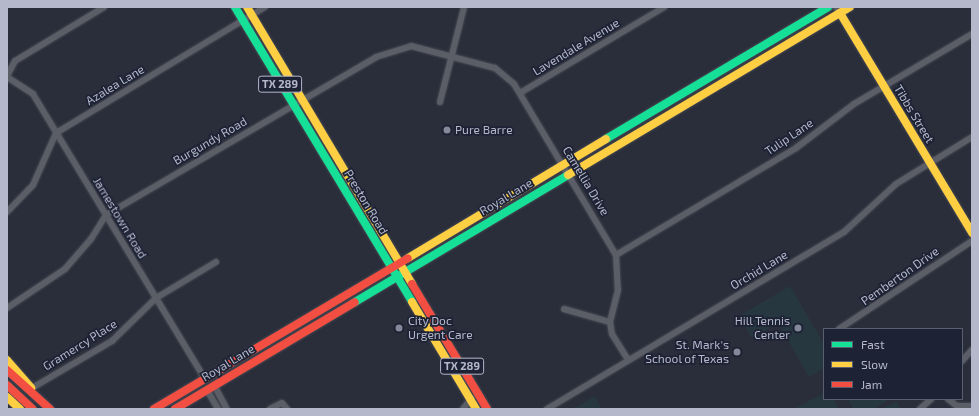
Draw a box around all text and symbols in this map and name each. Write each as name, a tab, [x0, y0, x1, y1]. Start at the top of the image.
street label: Lavendale Avenue	[530, 15, 622, 79]
street label: Azalea Lane	[83, 62, 147, 108]
road number: TX 289	[258, 75, 302, 93]
street label: Tibbs Street	[891, 82, 937, 146]
street label: Burgundy Road	[170, 114, 250, 168]
street label: Tulip Lane	[762, 116, 816, 158]
place label: Pure Barre	[455, 123, 513, 137]
marker: Pure Barre	[442, 125, 452, 135]
street label: Camellia Drive	[560, 144, 612, 218]
street label: Preston Road	[341, 167, 391, 237]
street label: Jamestown Road	[90, 175, 150, 261]
street label: Royal Lane	[477, 176, 535, 218]
street label: Pemberton Drive	[858, 244, 942, 308]
street label: Orchid Lane	[728, 247, 790, 293]
place label: City Doc Urgent Care	[408, 314, 473, 342]
place label: Hill Tennis Center	[734, 314, 790, 342]
street label: Gramercy Place	[40, 316, 120, 374]
marker: City Doc Urgent Care	[393, 322, 405, 334]
marker: Hill Tennis Center	[793, 323, 803, 333]
legend	[823, 328, 963, 400]
text: Fast	[861, 337, 884, 351]
place label: St. Mark's School of Texas	[644, 338, 729, 366]
street label: Royal Lane	[199, 342, 257, 384]
marker: St. Mark's School of Texas	[732, 347, 742, 357]
road number: TX 289	[440, 357, 484, 375]
text: Slow	[861, 357, 888, 371]
text: Jam	[861, 377, 882, 391]

